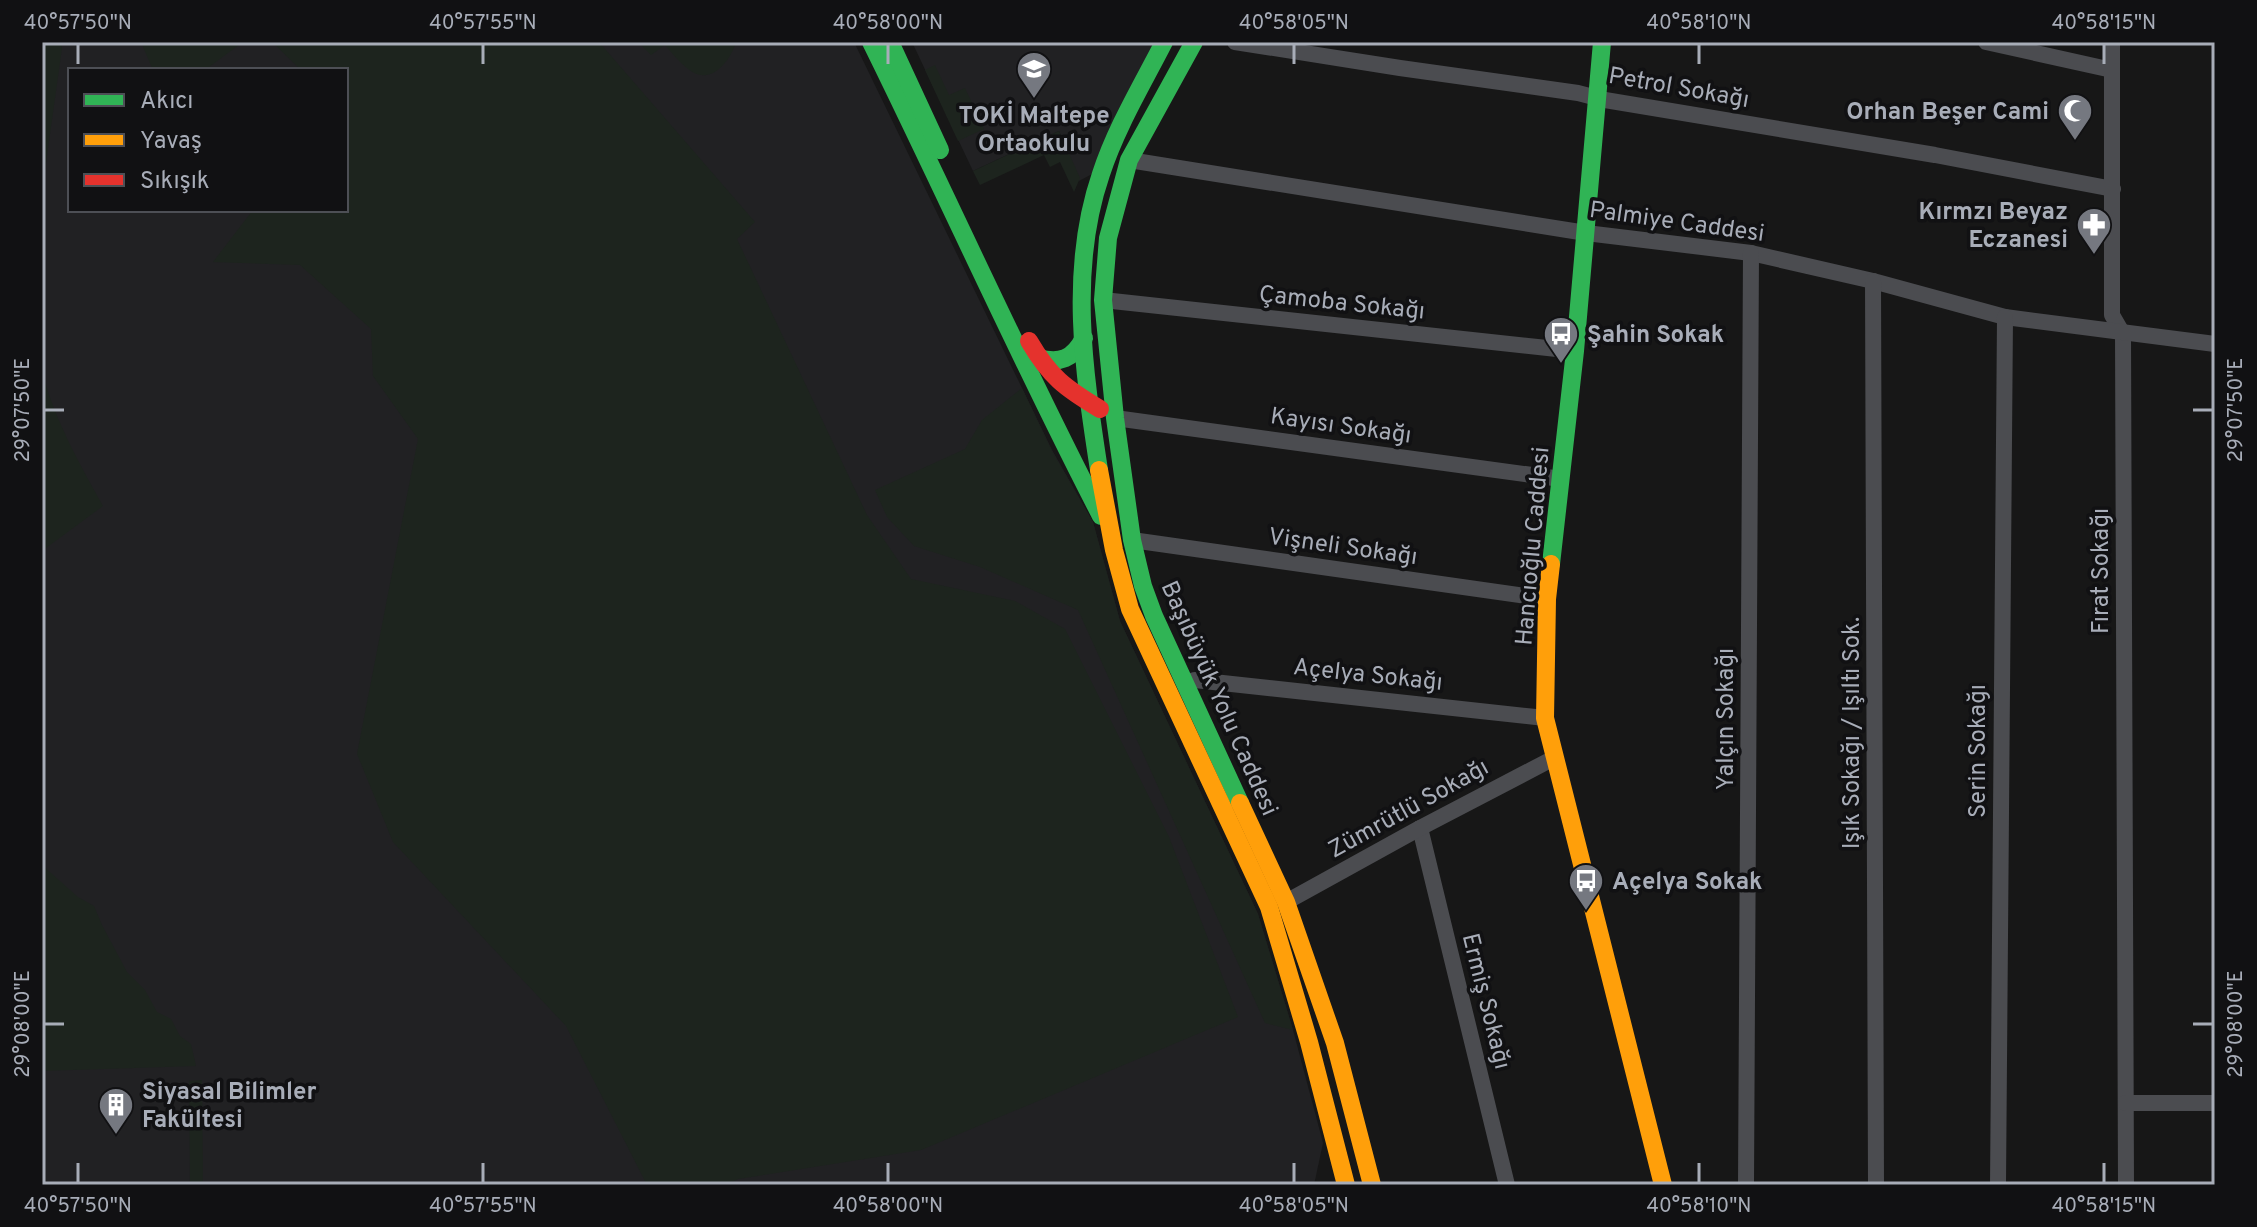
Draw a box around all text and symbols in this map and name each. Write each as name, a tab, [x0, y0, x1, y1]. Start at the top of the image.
text: 40°57'50"N	[24, 11, 132, 37]
text: 40°57'55"N	[429, 11, 537, 37]
text: 40°58'00"N	[833, 11, 943, 37]
text: 40°58'05"N	[1239, 11, 1349, 37]
text: 40°58'10"N	[1647, 11, 1751, 37]
text: 40°58'15"N	[2052, 11, 2156, 37]
school or university icon: TOKİ Maltepe Ortaokulu	[1015, 50, 1053, 100]
street label: Petrol Sokağı	[1606, 62, 1751, 116]
legend	[68, 68, 348, 212]
text: Akıcı	[140, 87, 193, 117]
mosque icon: Orhan Beşer Cami	[2056, 92, 2094, 142]
place label: Orhan Beşer Cami	[1846, 98, 2049, 128]
place label: TOKİ Maltepe Ortaokulu	[958, 100, 1110, 160]
text: Yavaş	[140, 127, 202, 157]
text: Sıkışık	[140, 167, 210, 197]
street label: Palmiye Caddesi	[1587, 196, 1766, 250]
place label: Kırmzı Beyaz Eczanesi	[1919, 198, 2068, 256]
pharmacy icon: Kırmzı Beyaz Eczanesi	[2075, 206, 2113, 256]
street label: Çamoba Sokağı	[1257, 280, 1426, 328]
bus stop icon: Şahin Sokak	[1542, 315, 1580, 365]
place label: Şahin Sokak	[1587, 321, 1724, 351]
text: 29°07'50"E	[11, 358, 37, 462]
text: 29°07'50"E	[2224, 358, 2250, 462]
street label: Kayısı Sokağı	[1268, 402, 1413, 452]
street label: Hancıoğlu Caddesi	[1510, 446, 1558, 647]
street label: Fırat Sokağı	[2087, 508, 2117, 634]
street label: Vişneli Sokağı	[1266, 523, 1419, 573]
street label: Başıbüyük Yolu Caddesi	[1153, 577, 1284, 821]
street label: Işık Sokağı / Işıltı Sok.	[1838, 617, 1868, 849]
street label: Yalçın Sokağı	[1712, 648, 1742, 790]
street label: Açelya Sokağı	[1292, 653, 1444, 699]
street label: Serin Sokağı	[1964, 684, 1994, 818]
street label: Zümrütlü Sokağı	[1323, 753, 1494, 866]
bus stop icon: Açelya Sokak	[1567, 862, 1605, 912]
place label: Açelya Sokak	[1612, 868, 1762, 898]
street label: Ermiş Sokağı	[1454, 930, 1516, 1073]
text: 29°08'00"E	[11, 970, 37, 1078]
text: 29°08'00"E	[2224, 970, 2250, 1078]
place label: Siyasal Bilimler Fakültesi	[142, 1078, 316, 1136]
building icon: Siyasal Bilimler Fakültesi	[97, 1086, 135, 1136]
text: 40°57'50"N	[24, 1194, 132, 1220]
text: 40°57'55"N	[429, 1194, 537, 1220]
text: 40°58'00"N	[833, 1194, 943, 1220]
text: 40°58'05"N	[1239, 1194, 1349, 1220]
text: 40°58'10"N	[1647, 1194, 1751, 1220]
text: 40°58'15"N	[2052, 1194, 2156, 1220]

